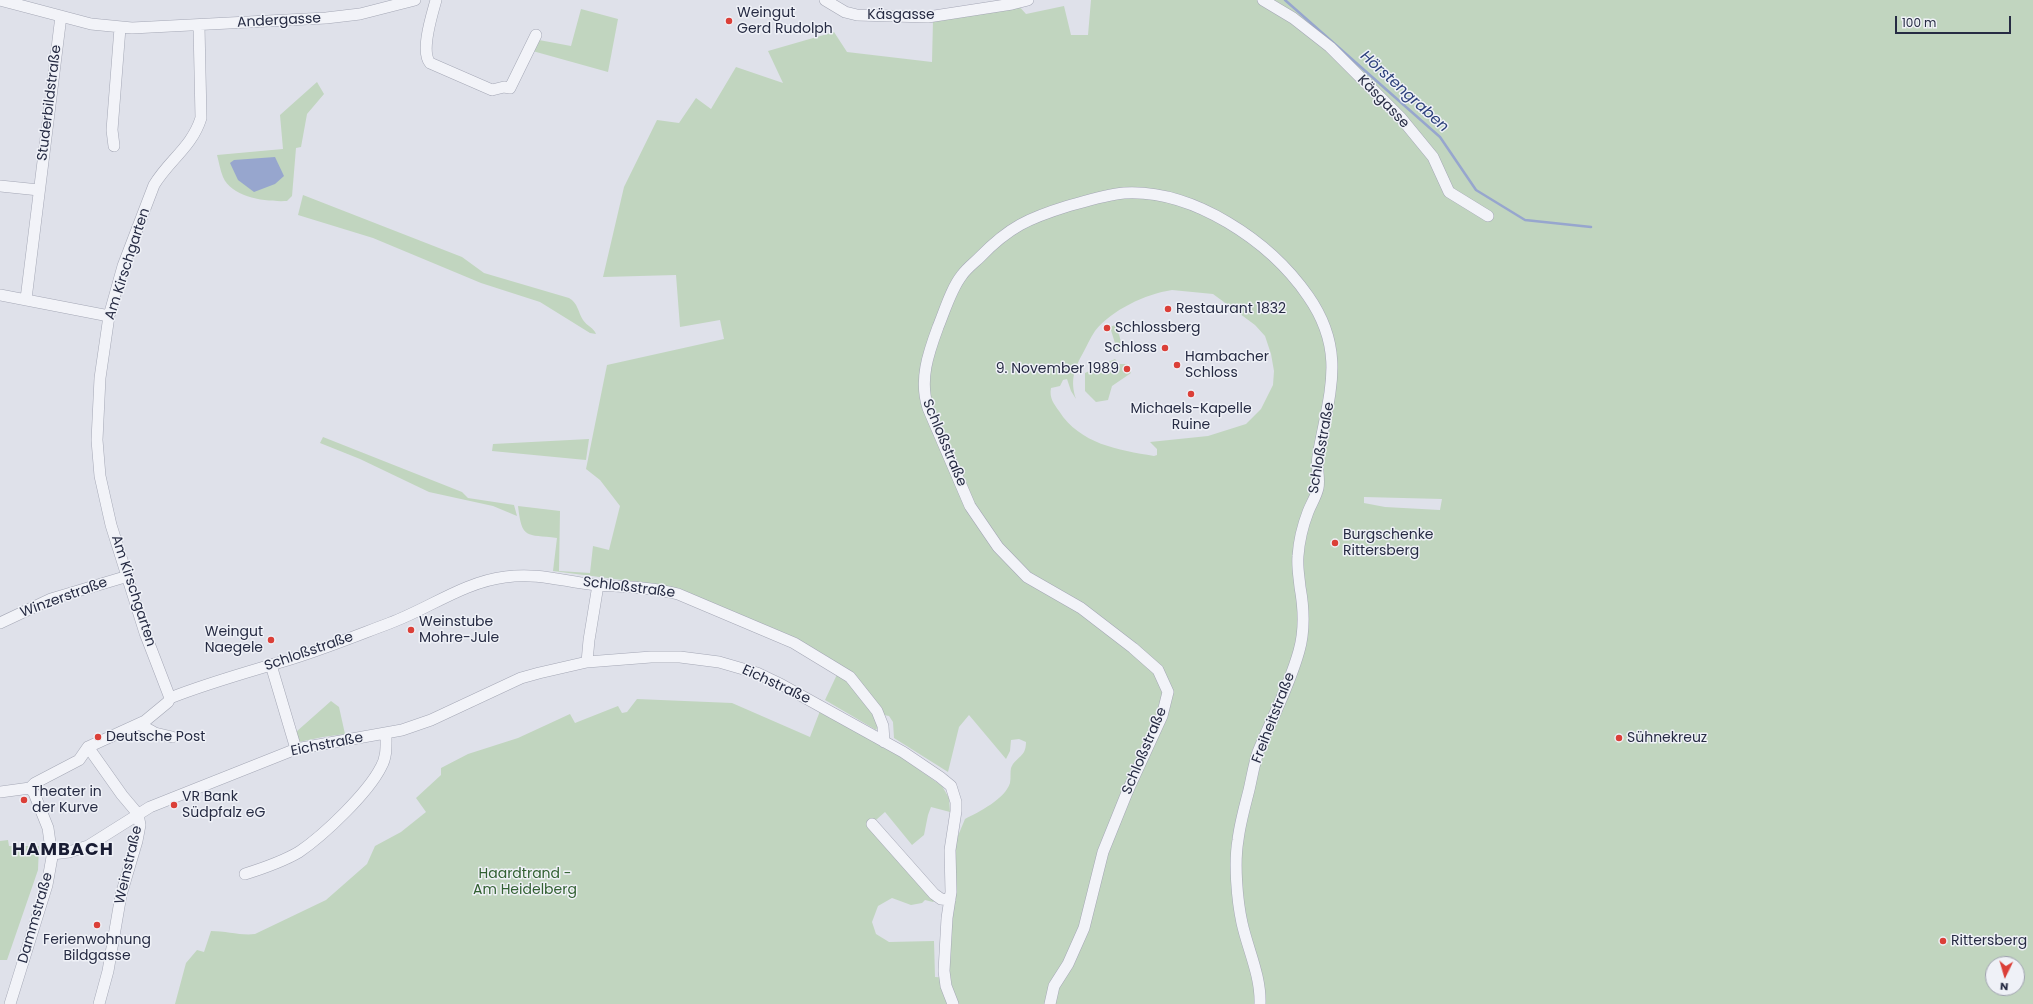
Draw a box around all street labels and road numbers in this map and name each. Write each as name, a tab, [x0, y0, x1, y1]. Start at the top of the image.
street label: Käsgasse	[867, 7, 935, 23]
street label: Andergasse	[237, 10, 321, 32]
street label: Studerbildstraße	[35, 44, 65, 162]
street label: Käsgasse	[1354, 72, 1412, 132]
street label: Am Kirschgarten	[102, 206, 154, 322]
street label: Schloßstraße	[918, 397, 970, 489]
street label: Schloßstraße	[1306, 401, 1338, 495]
street label: Am Kirschgarten	[107, 533, 159, 649]
street label: Winzerstraße	[18, 574, 110, 622]
street label: Schloßstraße	[582, 574, 676, 602]
street label: Schloßstraße	[262, 629, 356, 675]
street label: Eichstraße	[739, 662, 813, 708]
street label: Freiheitstraße	[1249, 670, 1299, 766]
street label: Schloßstraße	[1119, 705, 1171, 797]
street label: Eichstraße	[289, 730, 365, 760]
street label: Weinstraße	[112, 824, 146, 906]
street label: Dammstraße	[15, 871, 57, 965]

